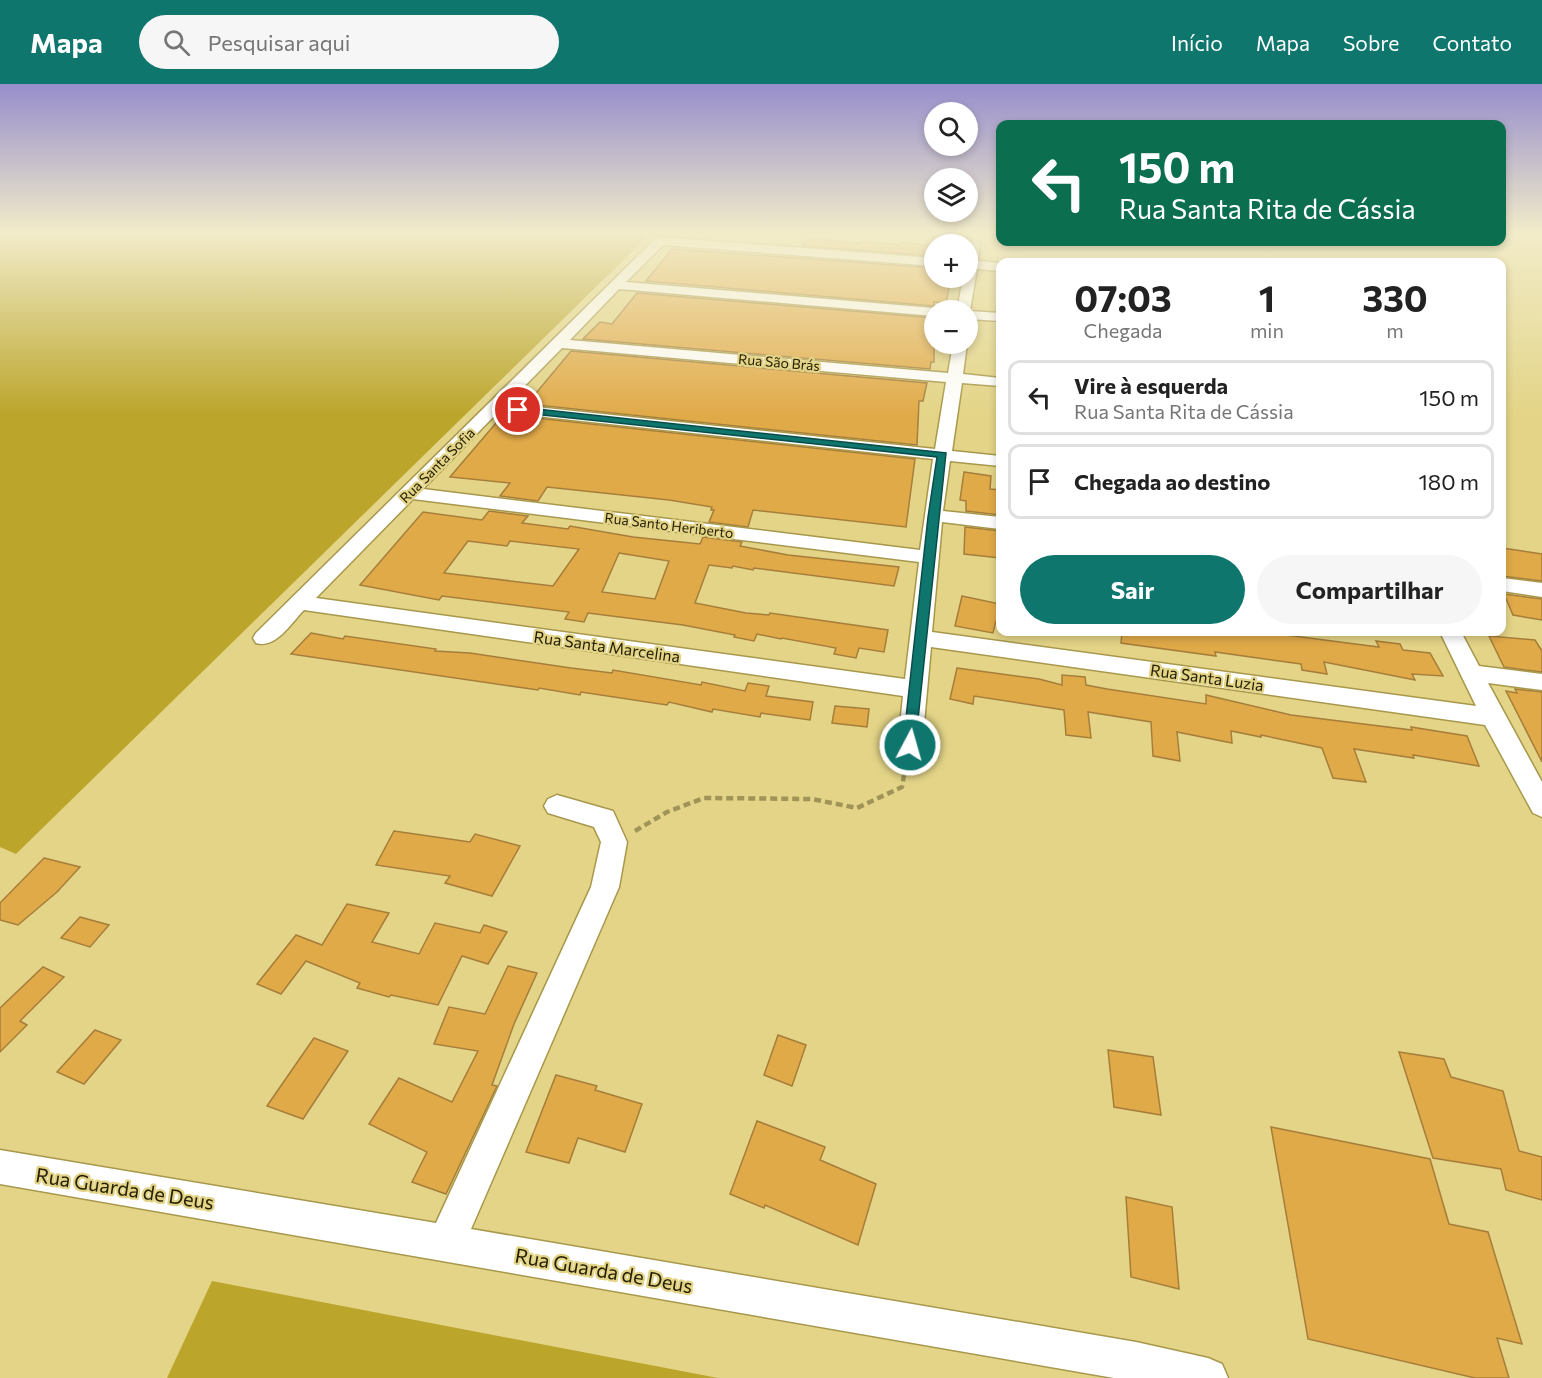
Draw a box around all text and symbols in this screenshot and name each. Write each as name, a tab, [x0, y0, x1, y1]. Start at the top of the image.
search box	[139, 15, 559, 69]
text: Mapa	[30, 25, 103, 59]
icon: search	[160, 26, 193, 59]
text: Pesquisar aqui	[208, 29, 350, 56]
text: Início	[1171, 30, 1223, 55]
text: Mapa	[1256, 30, 1310, 55]
text: Sobre	[1343, 30, 1399, 55]
text: Contato	[1432, 30, 1512, 55]
map controls	[924, 102, 978, 354]
button: search	[924, 102, 978, 156]
text: 150 m	[1119, 140, 1235, 192]
icon: left	[1020, 144, 1098, 222]
button: layers	[924, 168, 978, 222]
text: Rua Santa Rita de Cássia	[1119, 192, 1416, 225]
button: +	[924, 234, 978, 288]
text: 07:03	[1074, 275, 1172, 319]
text: 1	[1259, 275, 1275, 319]
text: 330	[1362, 275, 1428, 319]
button: −	[924, 300, 978, 354]
text: Chegada	[1084, 318, 1162, 342]
text: min	[1250, 318, 1284, 342]
text: m	[1386, 318, 1404, 342]
street label: Rua São Brás	[738, 350, 820, 374]
text: Vire à esquerda	[1074, 372, 1228, 399]
icon: left	[1023, 381, 1056, 414]
pin	[492, 384, 543, 435]
text: 150 m	[1419, 384, 1479, 411]
icon: arrive	[501, 393, 534, 426]
text: Rua Santa Rita de Cássia	[1074, 399, 1294, 423]
street label: Rua Santa Sofia	[396, 424, 478, 506]
icon: arrive	[1023, 465, 1056, 498]
text: Chegada ao destino	[1074, 468, 1270, 495]
text: 180 m	[1418, 468, 1479, 495]
street label: Rua Santo Heriberto	[604, 509, 734, 541]
button: Sair	[1020, 555, 1245, 624]
button: Compartilhar	[1257, 555, 1482, 624]
street label: Rua Santa Marcelina	[533, 626, 681, 666]
street label: Rua Santa Luzia	[1149, 660, 1265, 694]
position arrow	[878, 713, 942, 777]
street label: Rua Guarda de Deus	[34, 1162, 216, 1214]
street label: Rua Guarda de Deus	[513, 1243, 695, 1297]

